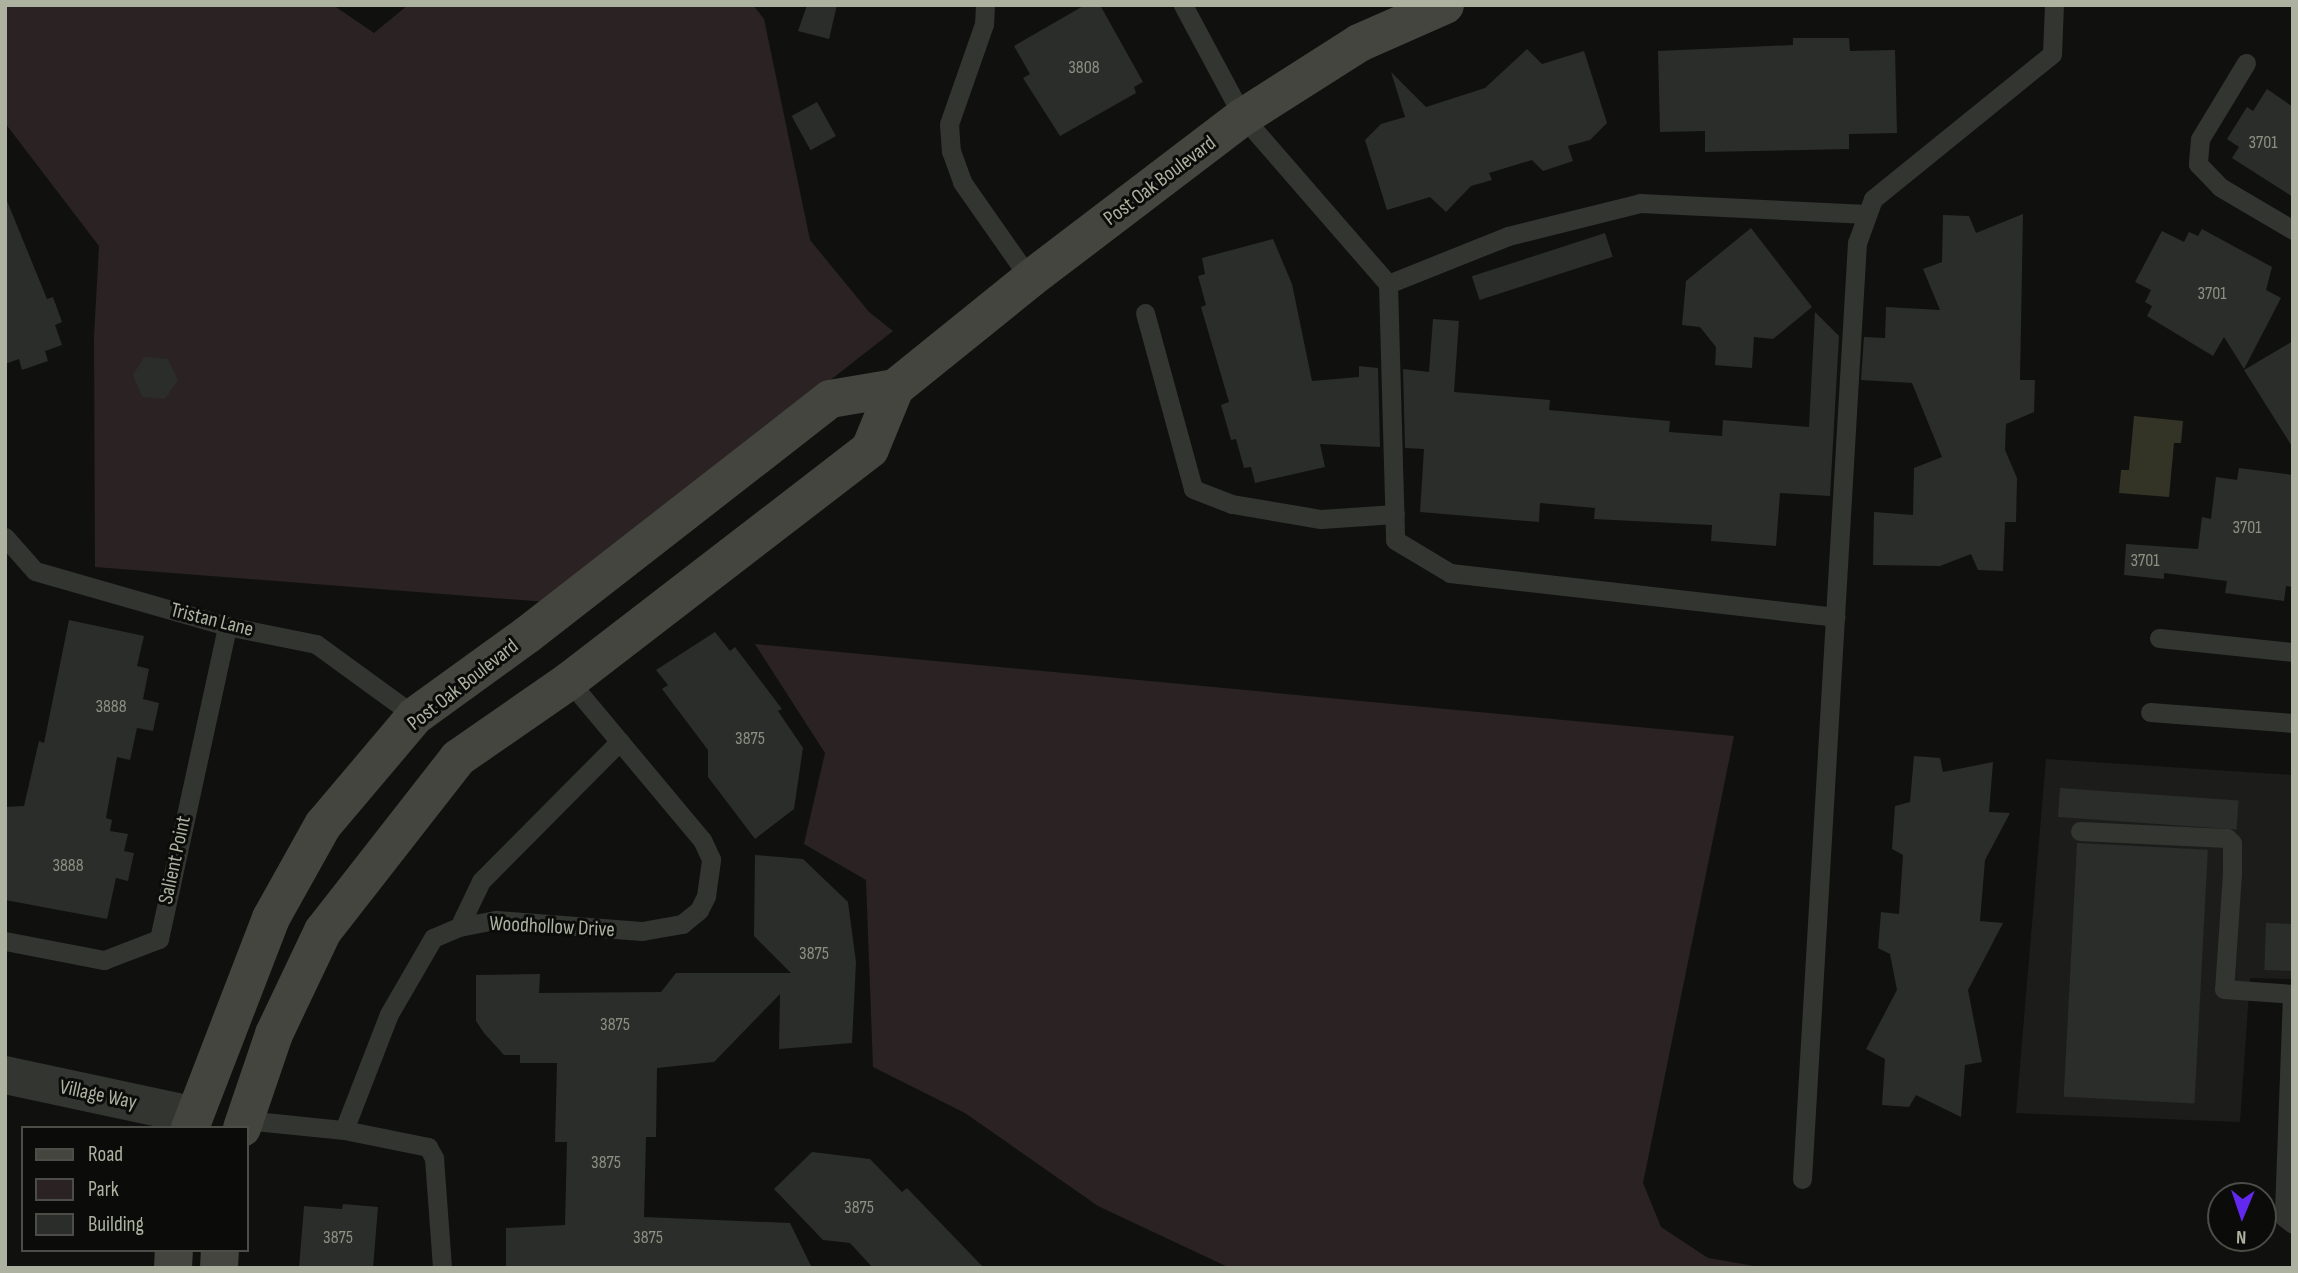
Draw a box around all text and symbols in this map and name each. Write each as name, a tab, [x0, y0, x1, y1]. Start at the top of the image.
house number: 3808	[1068, 57, 1100, 79]
street label: Post Oak Boulevard	[1099, 131, 1221, 231]
house number: 3701	[2248, 132, 2278, 154]
house number: 3701	[2197, 283, 2227, 305]
house number: 3701	[2232, 517, 2262, 539]
house number: 3701	[2130, 550, 2160, 572]
street label: Tristan Lane	[168, 598, 256, 642]
street label: Post Oak Boulevard	[403, 634, 523, 736]
house number: 3888	[95, 696, 127, 718]
house number: 3875	[735, 728, 765, 750]
street label: Salient Point	[153, 814, 197, 906]
house number: 3888	[52, 855, 84, 877]
street label: Woodhollow Drive	[489, 911, 615, 943]
house number: 3875	[799, 943, 829, 965]
house number: 3875	[600, 1014, 630, 1036]
street label: Village Way	[57, 1075, 139, 1115]
legend	[21, 1126, 248, 1252]
text: Road	[88, 1142, 123, 1167]
house number: 3875	[591, 1152, 621, 1174]
text: Park	[88, 1177, 119, 1202]
north arrow	[2207, 1182, 2277, 1252]
house number: 3875	[844, 1197, 874, 1219]
text: Building	[88, 1212, 144, 1237]
text: N	[2236, 1225, 2247, 1248]
house number: 3875	[323, 1227, 353, 1249]
house number: 3875	[633, 1227, 663, 1249]

